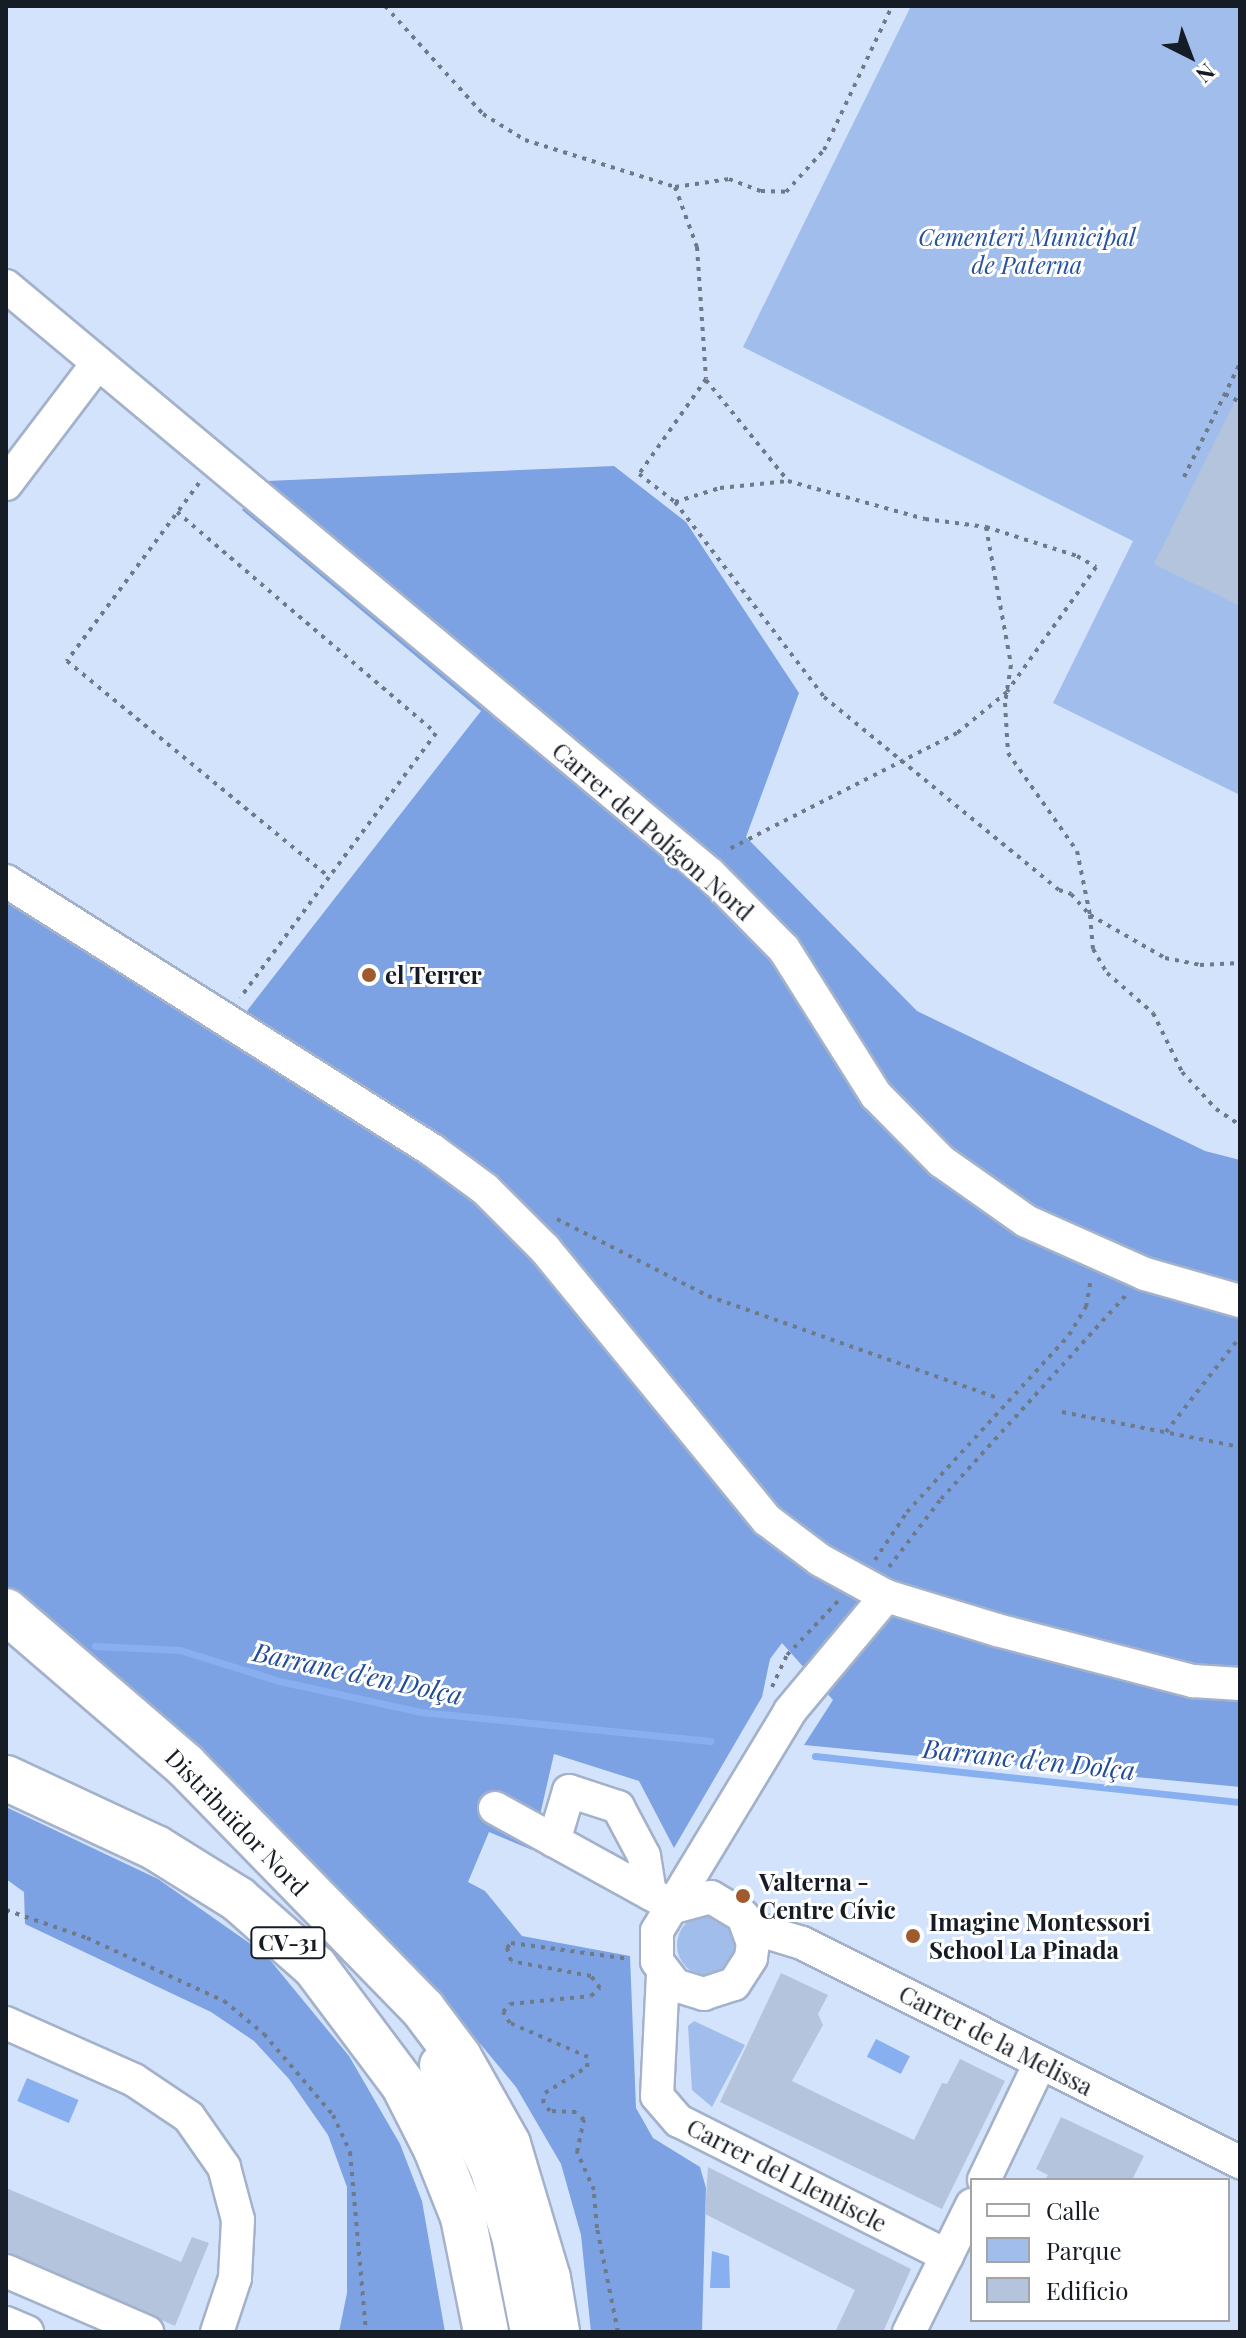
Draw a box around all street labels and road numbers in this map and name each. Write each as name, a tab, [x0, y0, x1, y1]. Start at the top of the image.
street label: Carrer del Polígon Nord	[546, 736, 760, 926]
street label: Distribuïdor Nord	[159, 1742, 315, 1902]
road number: CV-31	[250, 1925, 326, 1961]
street label: Carrer de la Melissa	[894, 1978, 1098, 2102]
street label: Carrer del Llentiscle	[682, 2112, 892, 2238]

